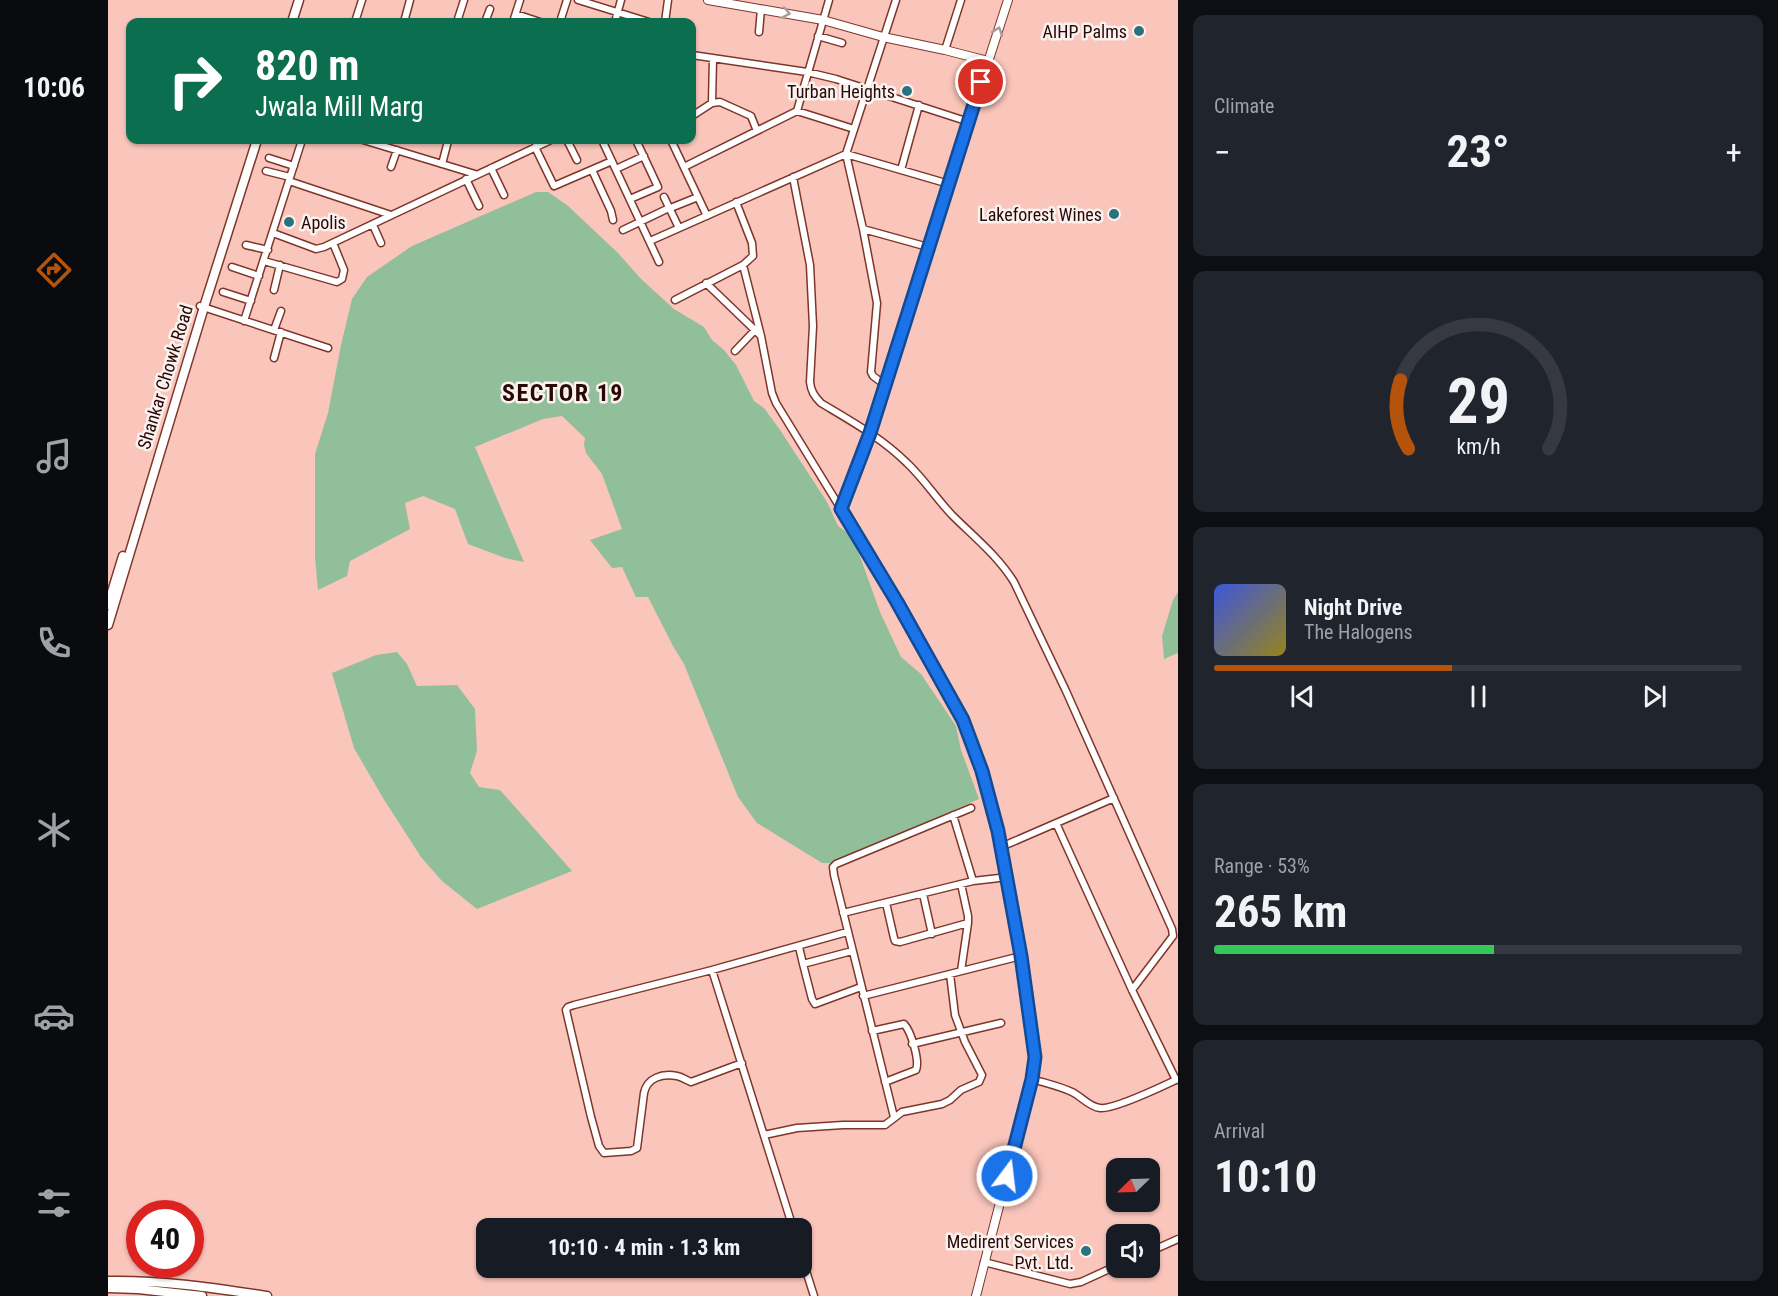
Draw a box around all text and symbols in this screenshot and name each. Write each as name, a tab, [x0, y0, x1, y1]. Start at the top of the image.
one-way arrow	[781, 6, 791, 19]
place label: AIHP Palms	[1042, 21, 1127, 42]
marker: AIHP Palms	[1132, 24, 1146, 38]
one-way arrow	[991, 26, 1004, 37]
text: 820 m	[255, 41, 360, 90]
icon: right	[156, 42, 234, 120]
pin	[955, 56, 1006, 107]
icon: arrive	[964, 65, 997, 98]
text: 10:06	[23, 72, 85, 104]
place label: Turban Heights	[787, 81, 895, 102]
marker: Turban Heights	[900, 84, 914, 98]
text: Jwala Mill Marg	[255, 91, 424, 123]
text: Climate	[1214, 94, 1274, 118]
text: 23°	[1447, 125, 1510, 178]
text: −	[1214, 133, 1231, 172]
text: +	[1726, 133, 1742, 172]
place label: Lakeforest Wines	[979, 204, 1102, 225]
marker: Lakeforest Wines	[1107, 207, 1121, 221]
place label: Apolis	[301, 212, 346, 233]
marker: Apolis	[282, 215, 296, 229]
icon: directions	[33, 249, 75, 291]
street label: Shankar Chowk Road	[133, 302, 197, 452]
text: 29	[1446, 365, 1510, 438]
district label: SECTOR 19	[502, 379, 624, 407]
text: km/h	[1456, 434, 1500, 459]
icon: music	[33, 435, 75, 477]
text: Night Drive	[1304, 595, 1402, 620]
text: The Halogens	[1304, 620, 1413, 644]
icon: phone	[33, 622, 75, 664]
icon: previous	[1286, 680, 1319, 713]
icon: pause	[1462, 680, 1495, 713]
icon: next	[1638, 680, 1671, 713]
icon: climate	[33, 809, 75, 851]
text: Range · 53%	[1214, 854, 1310, 878]
text: 265 km	[1214, 885, 1347, 938]
icon: car	[33, 995, 75, 1037]
text: Arrival	[1214, 1119, 1265, 1143]
position arrow	[975, 1144, 1039, 1208]
text: 10:10	[1214, 1150, 1317, 1203]
north arrow	[1106, 1158, 1160, 1212]
map controls	[1106, 1158, 1160, 1278]
icon: filters	[33, 1182, 75, 1224]
speed limit sign: 40	[126, 1200, 204, 1278]
button: sound	[1106, 1224, 1160, 1278]
place label: Medirent Services Pvt. Ltd.	[947, 1231, 1074, 1273]
text: 10:10 · 4 min · 1.3 km	[548, 1235, 740, 1260]
marker: Medirent Services Pvt. Ltd.	[1079, 1244, 1093, 1258]

